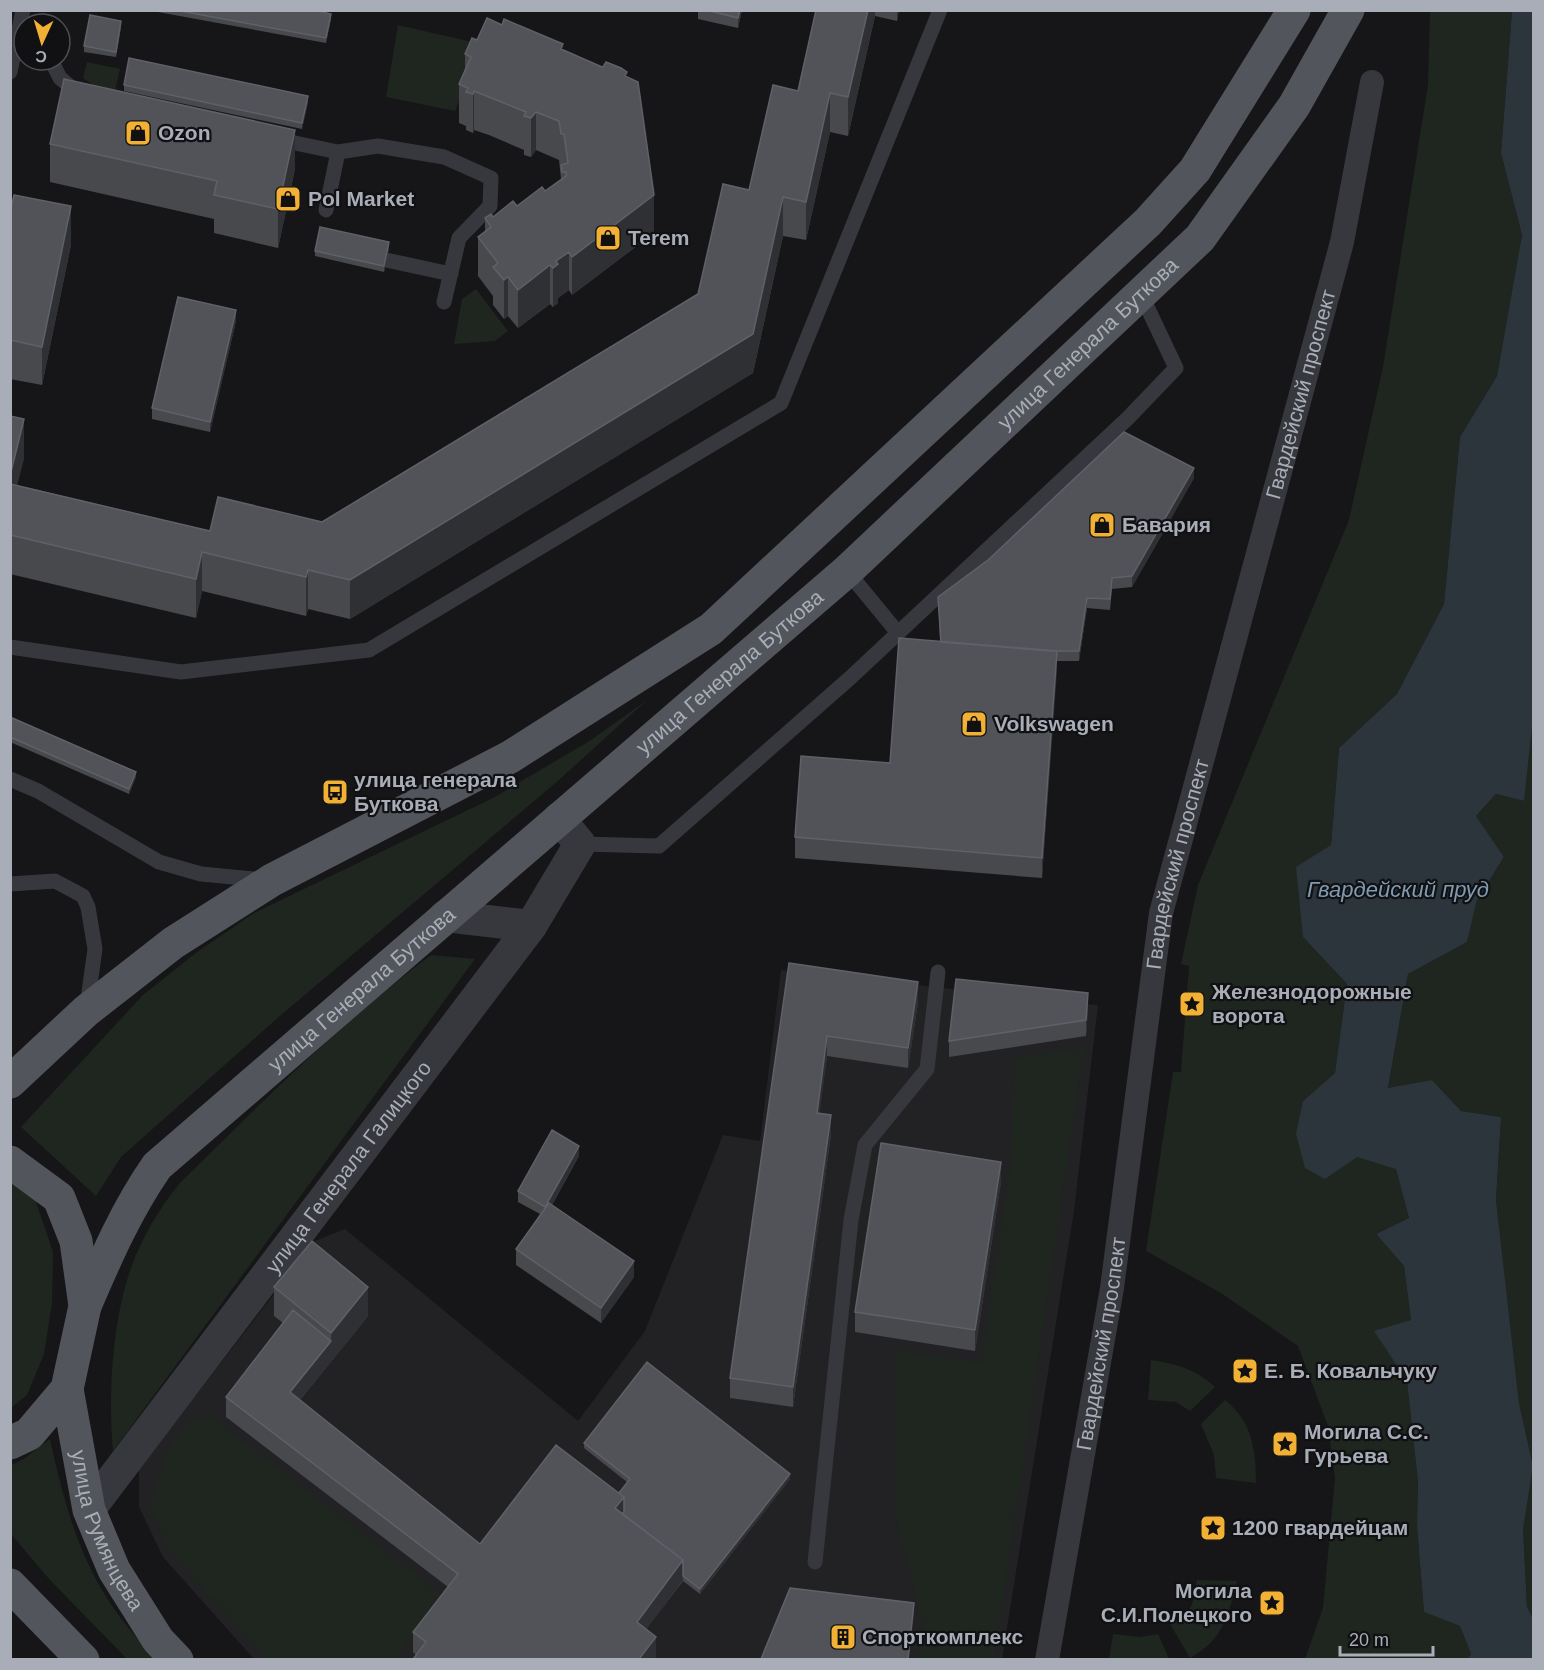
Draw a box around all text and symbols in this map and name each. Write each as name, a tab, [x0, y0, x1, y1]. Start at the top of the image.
north arrow	[12, 12, 72, 72]
text: С	[34, 48, 47, 65]
shop icon: Ozon	[123, 118, 153, 148]
place label: Ozon	[158, 121, 211, 144]
shop icon: Pol Market	[273, 184, 303, 214]
place label: Pol Market	[308, 187, 414, 210]
shop icon: Terem	[593, 223, 623, 253]
place label: Terem	[628, 226, 689, 249]
street label: улица Генерала Буткова	[993, 253, 1183, 434]
street label: Гвардейский проспект	[1261, 287, 1340, 502]
shop icon: Бавария	[1087, 510, 1117, 540]
place label: Бавария	[1122, 513, 1211, 536]
street label: улица Генерала Буткова	[631, 585, 828, 758]
shop icon: Volkswagen	[959, 709, 989, 739]
place label: Volkswagen	[994, 712, 1114, 735]
street label: Гвардейский проспект	[1142, 756, 1213, 971]
place label: улица генерала Буткова	[354, 768, 517, 815]
bus stop icon: улица генерала Буткова	[320, 777, 350, 807]
water label: Гвардейский пруд	[1307, 877, 1489, 902]
street label: улица Генерала Буткова	[263, 902, 460, 1076]
place label: Железнодорожные ворота	[1211, 980, 1412, 1027]
place icon: Железнодорожные ворота	[1177, 989, 1207, 1019]
street label: улица Генерала Галицкого	[261, 1056, 436, 1277]
street label: Гвардейский проспект	[1072, 1235, 1130, 1452]
place icon: Е. Б. Ковальчуку	[1230, 1356, 1260, 1386]
place label: Е. Б. Ковальчуку	[1264, 1359, 1437, 1382]
place label: Могила С.С. Гурьева	[1304, 1420, 1429, 1467]
place icon: Могила С.С. Гурьева	[1270, 1429, 1300, 1459]
street label: улица Румянцева	[67, 1448, 149, 1615]
place icon: 1200 гвардейцам	[1198, 1513, 1228, 1543]
place label: 1200 гвардейцам	[1232, 1516, 1408, 1539]
place label: Могила С.И.Полецкого	[1101, 1579, 1252, 1626]
place icon: Могила С.И.Полецкого	[1257, 1588, 1287, 1618]
scale bar	[1340, 1619, 1433, 1657]
building icon: Спорткомплекс	[828, 1622, 858, 1652]
place label: Спорткомплекс	[862, 1625, 1023, 1648]
text: 20 m	[1349, 1630, 1389, 1650]

